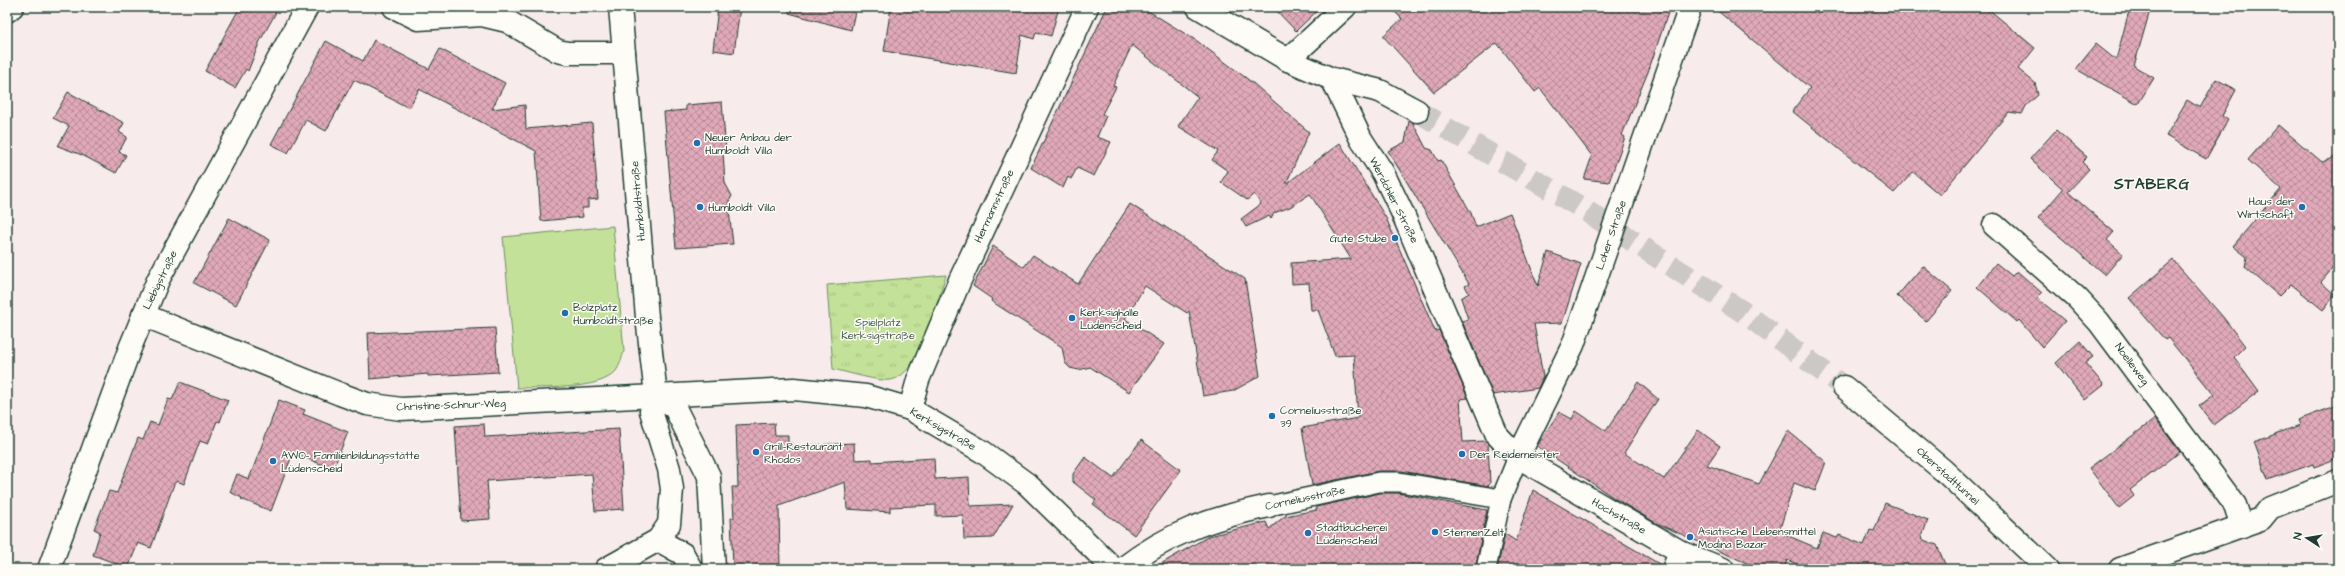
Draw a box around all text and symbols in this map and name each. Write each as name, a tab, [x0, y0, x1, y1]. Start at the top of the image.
place label: Neuer Anbau der Humboldt Villa	[705, 130, 792, 158]
marker: Neuer Anbau der Humboldt Villa	[692, 138, 702, 148]
street label: Werdohler Straße	[1366, 154, 1422, 246]
street label: Humboldtstraße	[627, 160, 649, 242]
street label: Hermannstraße	[970, 167, 1018, 245]
district label: STABERG	[2113, 174, 2190, 195]
place label: Haus der Wirtschaft	[2237, 194, 2295, 222]
street label: Loher Straße	[1592, 198, 1630, 272]
place label: Humboldt Villa	[708, 200, 775, 215]
marker: Humboldt Villa	[695, 202, 705, 212]
marker: Haus der Wirtschaft	[2297, 202, 2307, 212]
place label: Gute Stube	[1330, 231, 1387, 246]
marker: Gute Stube	[1390, 233, 1400, 243]
street label: Liebigstraße	[139, 248, 182, 313]
place label: Bolzplatz Humboldtstraße	[573, 300, 653, 328]
place label: Kerksighalle Lüdenscheid	[1080, 305, 1142, 333]
marker: Bolzplatz Humboldtstraße	[560, 308, 570, 318]
marker: Kerksighalle Lüdenscheid	[1067, 313, 1077, 323]
park label: Spielplatz Kerksigstraße	[841, 315, 915, 344]
street label: Noelleweg	[2110, 340, 2153, 389]
street label: Christine-Schnur-Weg	[396, 396, 506, 415]
place label: Corneliusstraße 39	[1280, 403, 1361, 431]
street label: Kerksigstraße	[907, 404, 979, 455]
marker: Corneliusstraße 39	[1267, 411, 1277, 421]
place label: Grill-Restaurant Rhodos	[764, 439, 843, 467]
street label: Oberstadttunnel	[1913, 444, 1983, 508]
marker: Grill-Restaurant Rhodos	[751, 447, 761, 457]
place label: Der Reidemeister	[1470, 447, 1559, 462]
place label: AWO- Familienbildungsstätte Lüdenscheid	[281, 448, 420, 476]
marker: Der Reidemeister	[1457, 449, 1467, 459]
marker: AWO- Familienbildungsstätte Lüdenscheid	[268, 456, 278, 466]
street label: Corneliusstraße	[1264, 482, 1346, 514]
street label: Hochstraße	[1589, 494, 1649, 538]
north arrow	[2287, 518, 2327, 558]
place label: Stadtbücherei Lüdenscheid	[1316, 520, 1387, 548]
place label: Asiatische Lebensmittel Modina Bazar	[1698, 524, 1816, 552]
place label: SternenZelt	[1443, 525, 1505, 540]
marker: SternenZelt	[1430, 527, 1440, 537]
marker: Stadtbücherei Lüdenscheid	[1303, 528, 1313, 538]
text: N	[2290, 531, 2306, 541]
marker: Asiatische Lebensmittel Modina Bazar	[1685, 532, 1695, 542]

